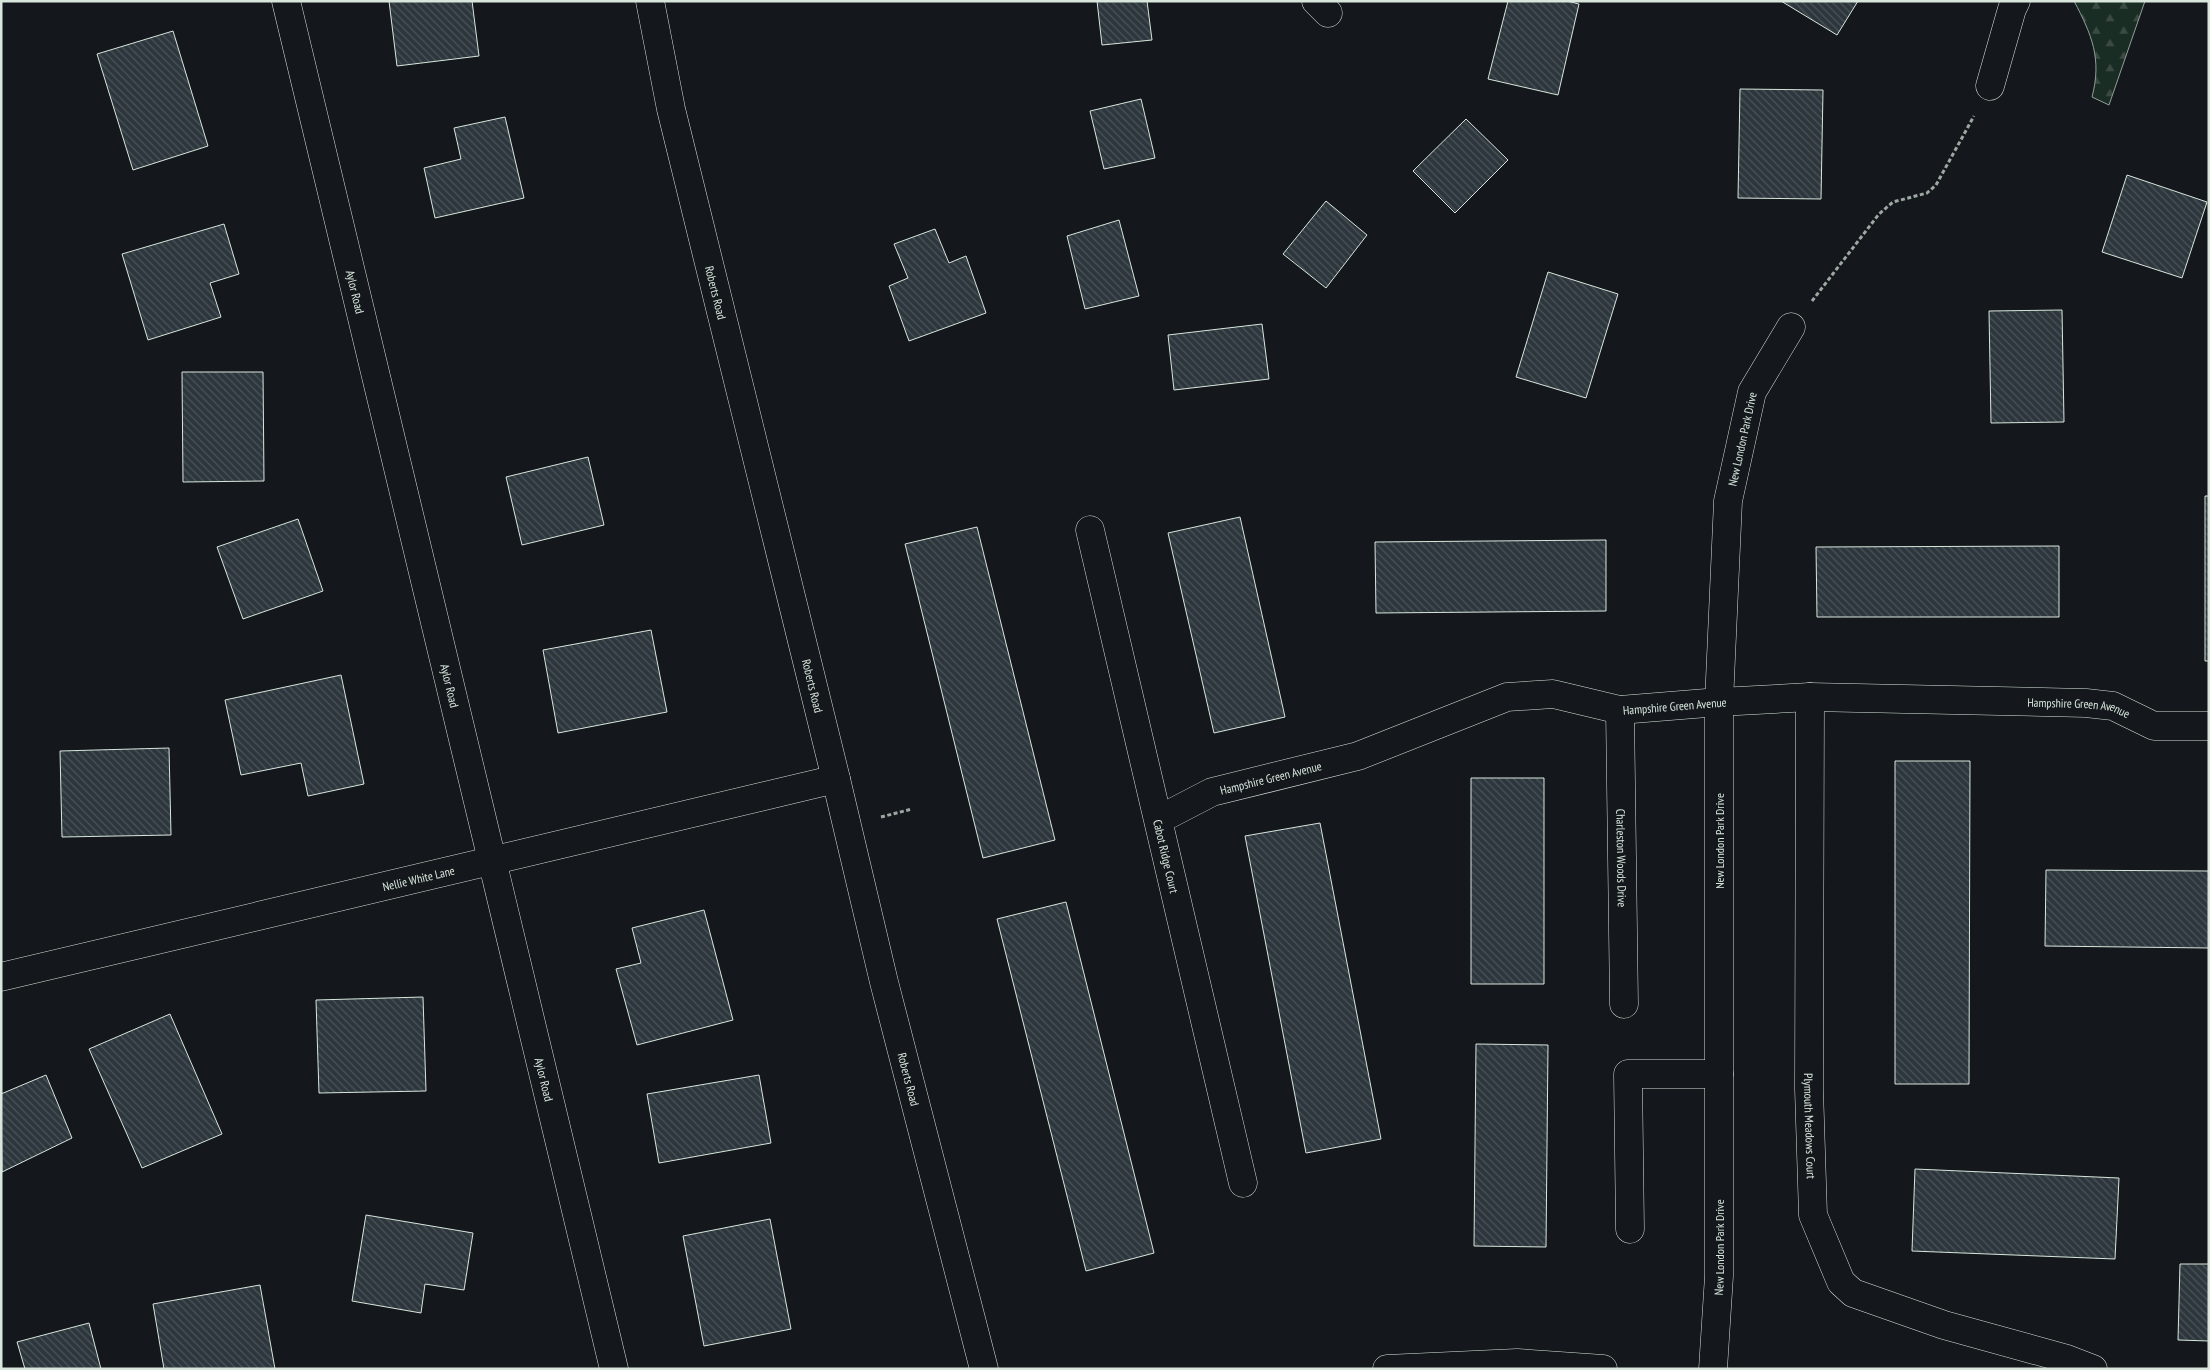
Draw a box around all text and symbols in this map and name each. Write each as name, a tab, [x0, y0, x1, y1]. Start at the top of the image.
street label: Roberts Road	[702, 264, 730, 321]
street label: Aylor Road	[343, 269, 368, 315]
street label: New London Park Drive	[1724, 390, 1759, 487]
street label: Roberts Road	[799, 657, 827, 714]
street label: Aylor Road	[438, 662, 463, 709]
street label: Hampshire Green Avenue	[1622, 694, 1727, 717]
street label: Hampshire Green Avenue	[2027, 694, 2133, 721]
street label: Hampshire Green Avenue	[1218, 758, 1323, 797]
street label: New London Park Drive	[1712, 793, 1727, 889]
street label: Charleston Woods Drive	[1614, 809, 1630, 907]
street label: Cabot Ridge Court	[1151, 818, 1182, 895]
street label: Nellie White Lane	[381, 862, 456, 894]
street label: Roberts Road	[895, 1051, 923, 1108]
street label: Aylor Road	[532, 1056, 557, 1103]
street label: Plymouth Meadows Court	[1801, 1073, 1819, 1180]
street label: New London Park Drive	[1710, 1199, 1727, 1296]

